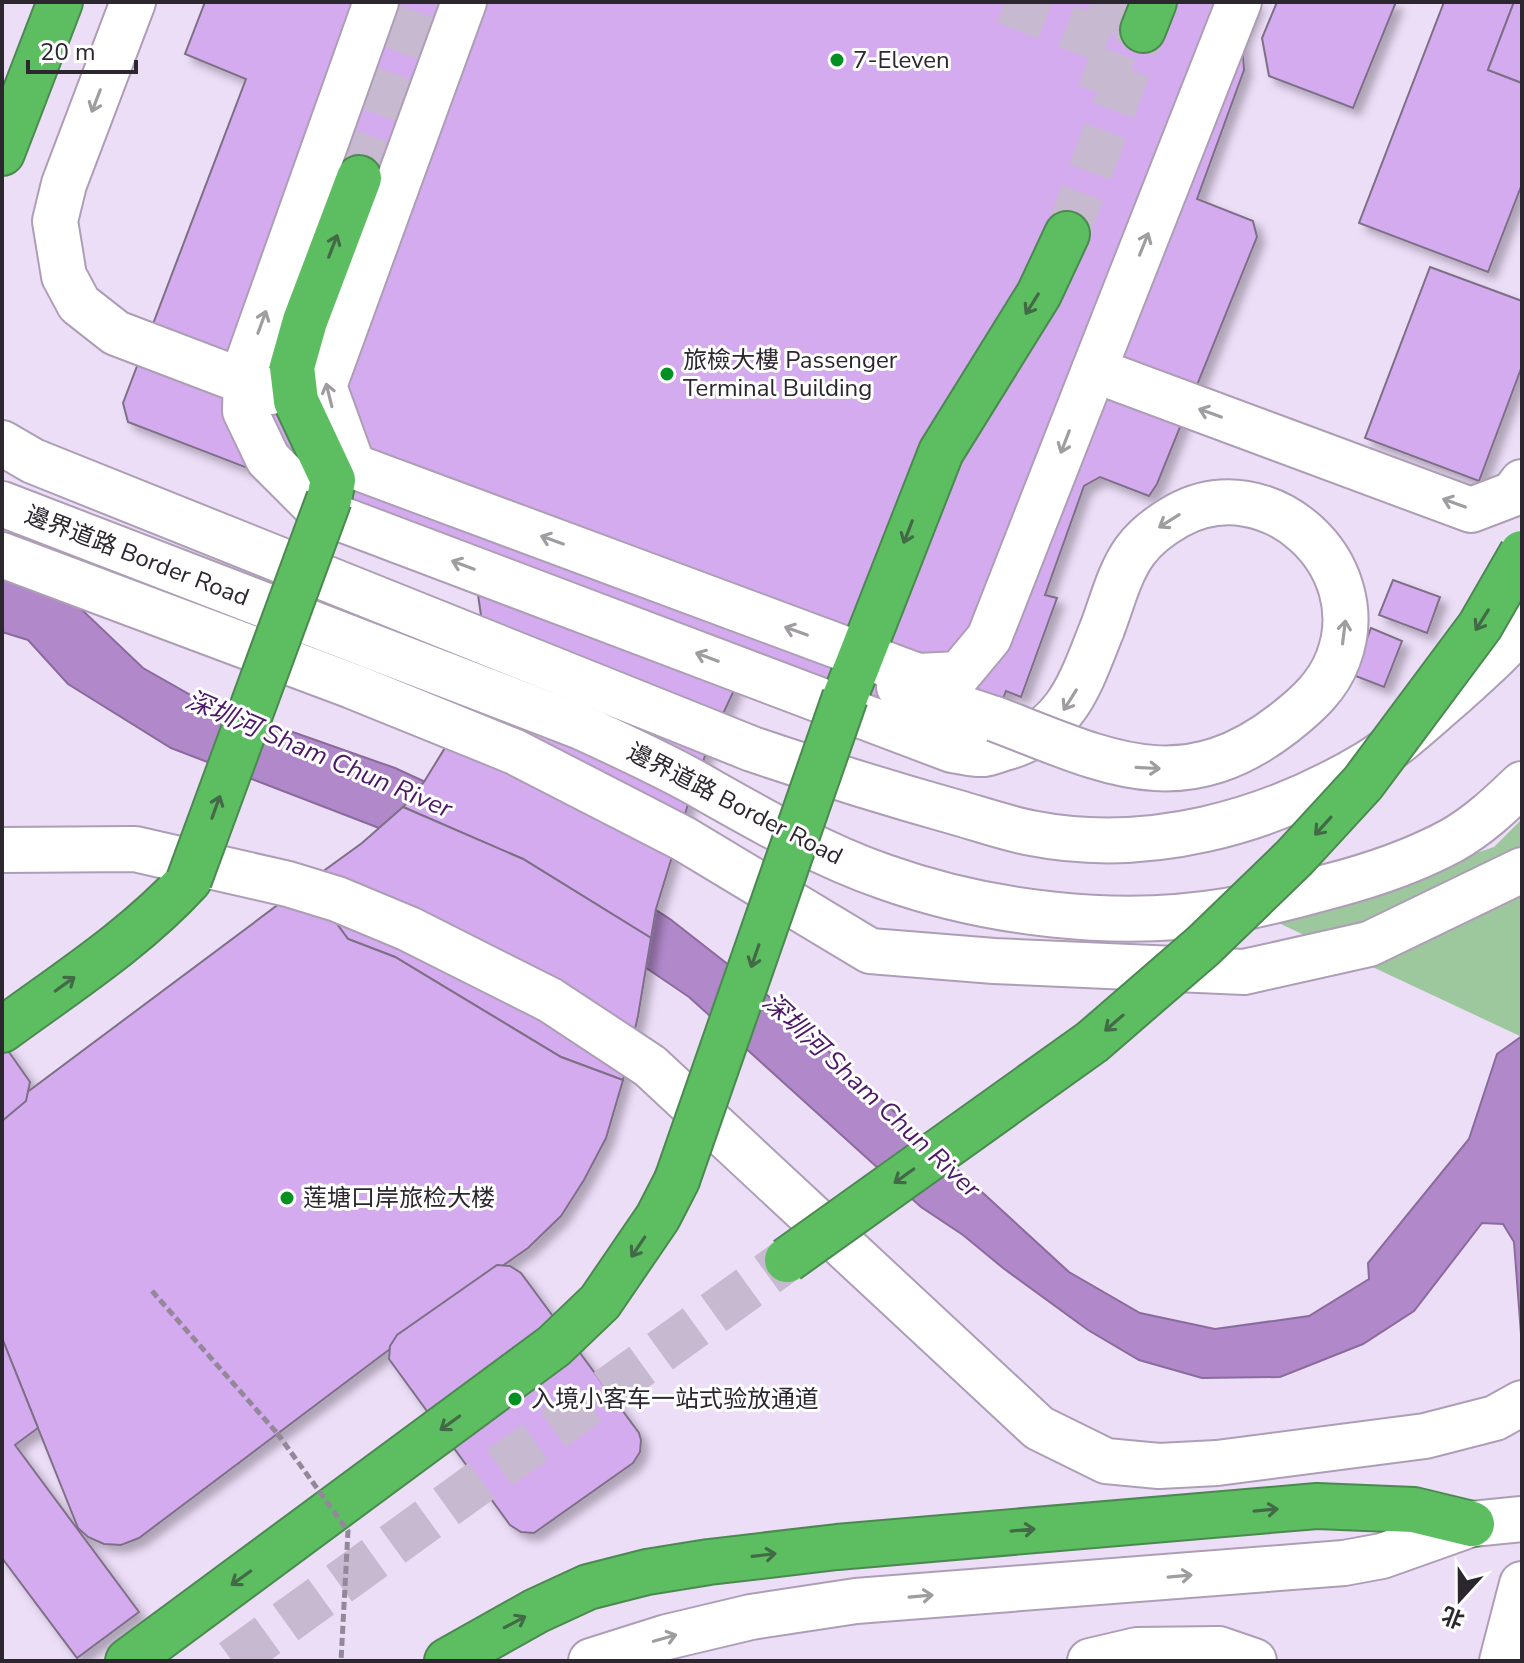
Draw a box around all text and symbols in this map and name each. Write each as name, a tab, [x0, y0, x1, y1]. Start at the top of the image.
scale bar	[28, 24, 136, 74]
text: 20 m	[40, 36, 96, 68]
place label: 7-Eleven	[853, 44, 950, 76]
marker: 7-Eleven	[828, 51, 846, 69]
one-way arrow	[88, 88, 102, 113]
one-way arrow	[1138, 232, 1152, 257]
one-way arrow	[327, 234, 341, 259]
one-way arrow	[1024, 292, 1040, 315]
one-way arrow	[255, 310, 270, 335]
place label: 旅檢大樓 Passenger Terminal Building	[683, 344, 898, 404]
marker: 旅檢大樓 Passenger Terminal Building	[658, 365, 676, 383]
one-way arrow	[321, 383, 336, 409]
one-way arrow	[1199, 405, 1223, 419]
one-way arrow	[1057, 429, 1071, 454]
one-way arrow	[1442, 495, 1467, 509]
street label: 邊界道路 Border Road	[20, 498, 254, 614]
one-way arrow	[1158, 514, 1181, 530]
one-way arrow	[900, 519, 914, 544]
one-way arrow	[540, 532, 565, 547]
one-way arrow	[452, 557, 476, 571]
one-way arrow	[1474, 609, 1491, 631]
one-way arrow	[1337, 620, 1352, 645]
one-way arrow	[784, 623, 809, 637]
one-way arrow	[695, 649, 720, 663]
water label: 深圳河 Sham Chun River	[180, 682, 458, 827]
one-way arrow	[1062, 688, 1078, 711]
street label: 邊界道路 Border Road	[622, 736, 848, 872]
one-way arrow	[1134, 761, 1161, 776]
one-way arrow	[210, 795, 224, 820]
one-way arrow	[1315, 815, 1333, 835]
one-way arrow	[746, 943, 761, 968]
one-way arrow	[53, 976, 75, 992]
water label: 深圳河 Sham Chun River	[755, 985, 989, 1206]
one-way arrow	[1104, 1014, 1125, 1032]
one-way arrow	[894, 1168, 916, 1185]
place label: 莲塘口岸旅检大楼	[303, 1182, 495, 1214]
marker: 莲塘口岸旅检大楼	[278, 1189, 296, 1207]
one-way arrow	[630, 1235, 646, 1258]
place label: 入境小客车一站式验放通道	[531, 1383, 819, 1415]
marker: 入境小客车一站式验放通道	[506, 1390, 524, 1408]
one-way arrow	[440, 1415, 461, 1432]
one-way arrow	[1252, 1502, 1279, 1517]
one-way arrow	[1009, 1523, 1036, 1538]
one-way arrow	[751, 1547, 776, 1562]
north arrow	[1420, 1559, 1500, 1639]
one-way arrow	[1166, 1568, 1193, 1583]
one-way arrow	[231, 1569, 252, 1586]
one-way arrow	[907, 1588, 934, 1603]
text: 北	[1438, 1599, 1469, 1635]
one-way arrow	[503, 1614, 526, 1630]
one-way arrow	[652, 1630, 678, 1645]

